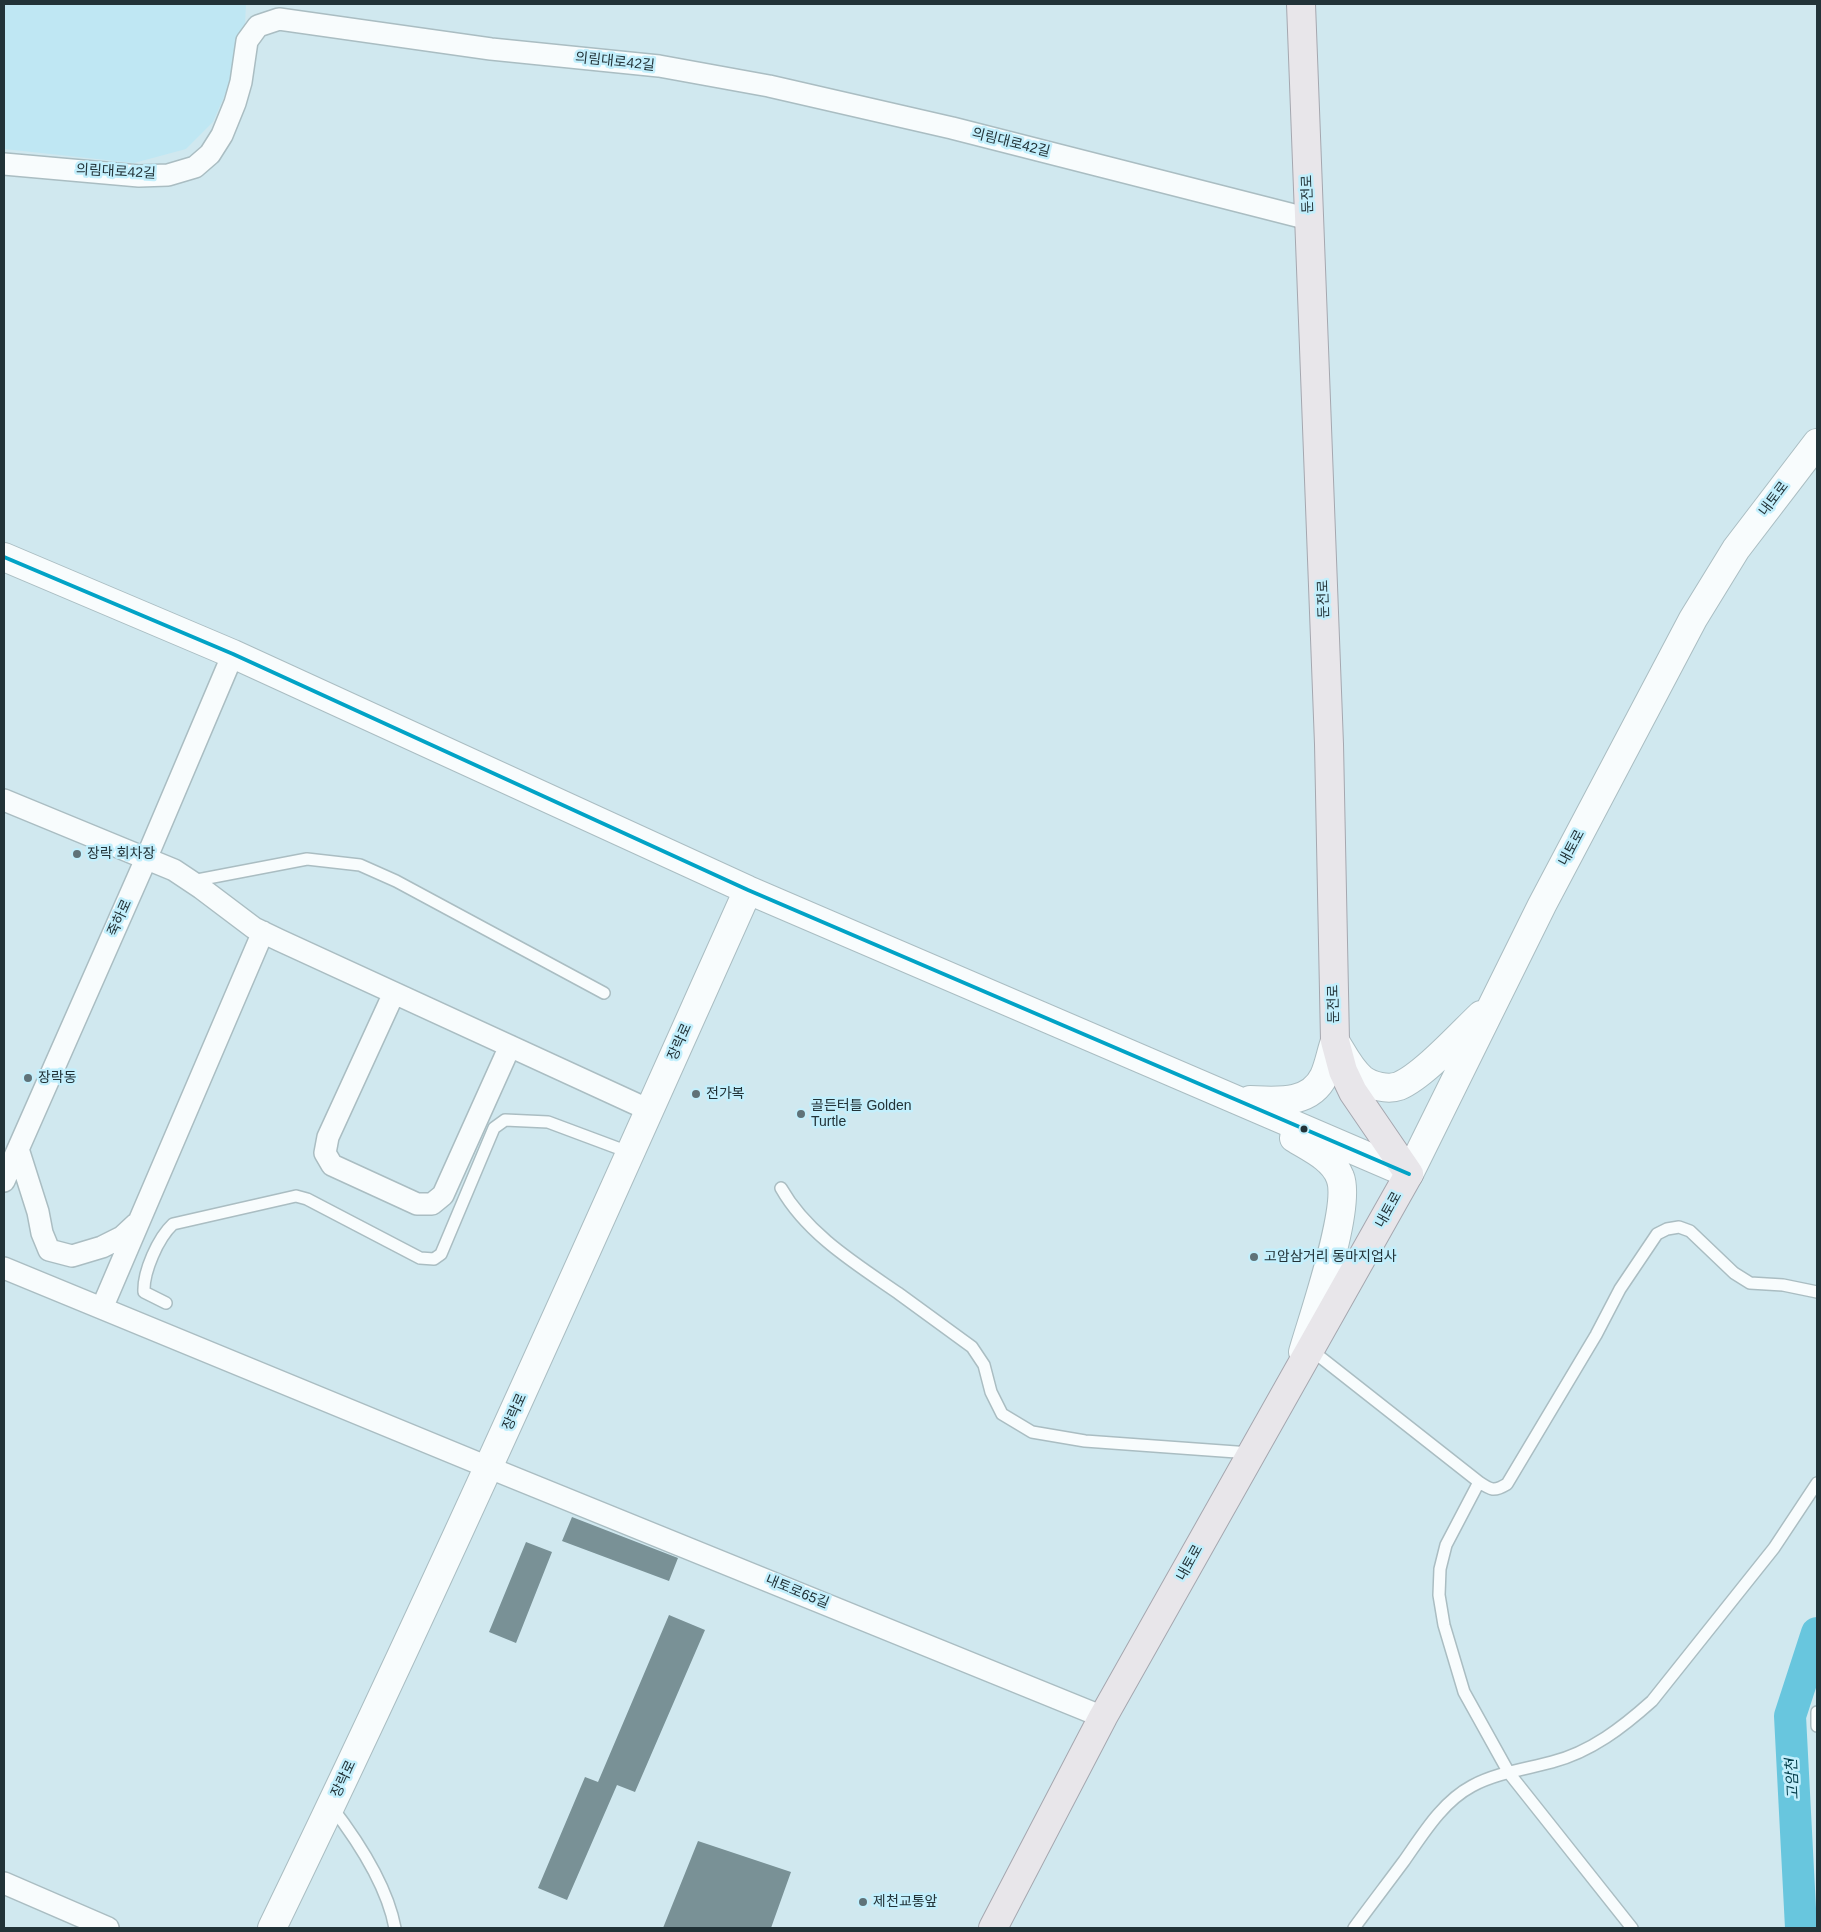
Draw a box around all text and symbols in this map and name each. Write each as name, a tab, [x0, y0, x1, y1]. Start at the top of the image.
street label: 의림대로42길	[574, 49, 656, 75]
street label: 의림대로42길	[970, 125, 1052, 161]
street label: 의림대로42길	[76, 162, 156, 182]
street label: 둔전로	[1299, 174, 1317, 214]
street label: 내토로	[1756, 479, 1792, 519]
street label: 둔전로	[1315, 579, 1333, 619]
street label: 내토로	[1556, 827, 1588, 869]
place label: 장락 회차장	[87, 846, 155, 862]
marker: 장락 회차장	[71, 848, 83, 860]
street label: 죽하로	[104, 897, 136, 939]
street label: 둔전로	[1325, 985, 1343, 1023]
street label: 장락로	[664, 1021, 696, 1063]
place label: 장락동	[38, 1070, 77, 1086]
marker: 장락동	[22, 1072, 34, 1084]
place label: 전가복	[706, 1086, 745, 1102]
marker: 전가복	[690, 1088, 702, 1100]
place label: 골든터틀 Golden Turtle	[811, 1098, 912, 1130]
marker: 골든터틀 Golden Turtle	[795, 1108, 807, 1120]
unlabelled marker	[1299, 1124, 1309, 1134]
street label: 내토로	[1372, 1189, 1406, 1231]
place label: 고암삼거리 동마지업사	[1264, 1249, 1397, 1265]
marker: 고암삼거리 동마지업사	[1248, 1251, 1260, 1263]
street label: 장락로	[499, 1391, 531, 1433]
street label: 내토로	[1173, 1542, 1207, 1584]
street label: 내토로65길	[763, 1572, 831, 1612]
street label: 장락로	[328, 1758, 360, 1800]
water label: 고암천	[1783, 1758, 1803, 1800]
place label: 제천교통앞	[873, 1894, 937, 1910]
marker: 제천교통앞	[857, 1896, 869, 1908]

